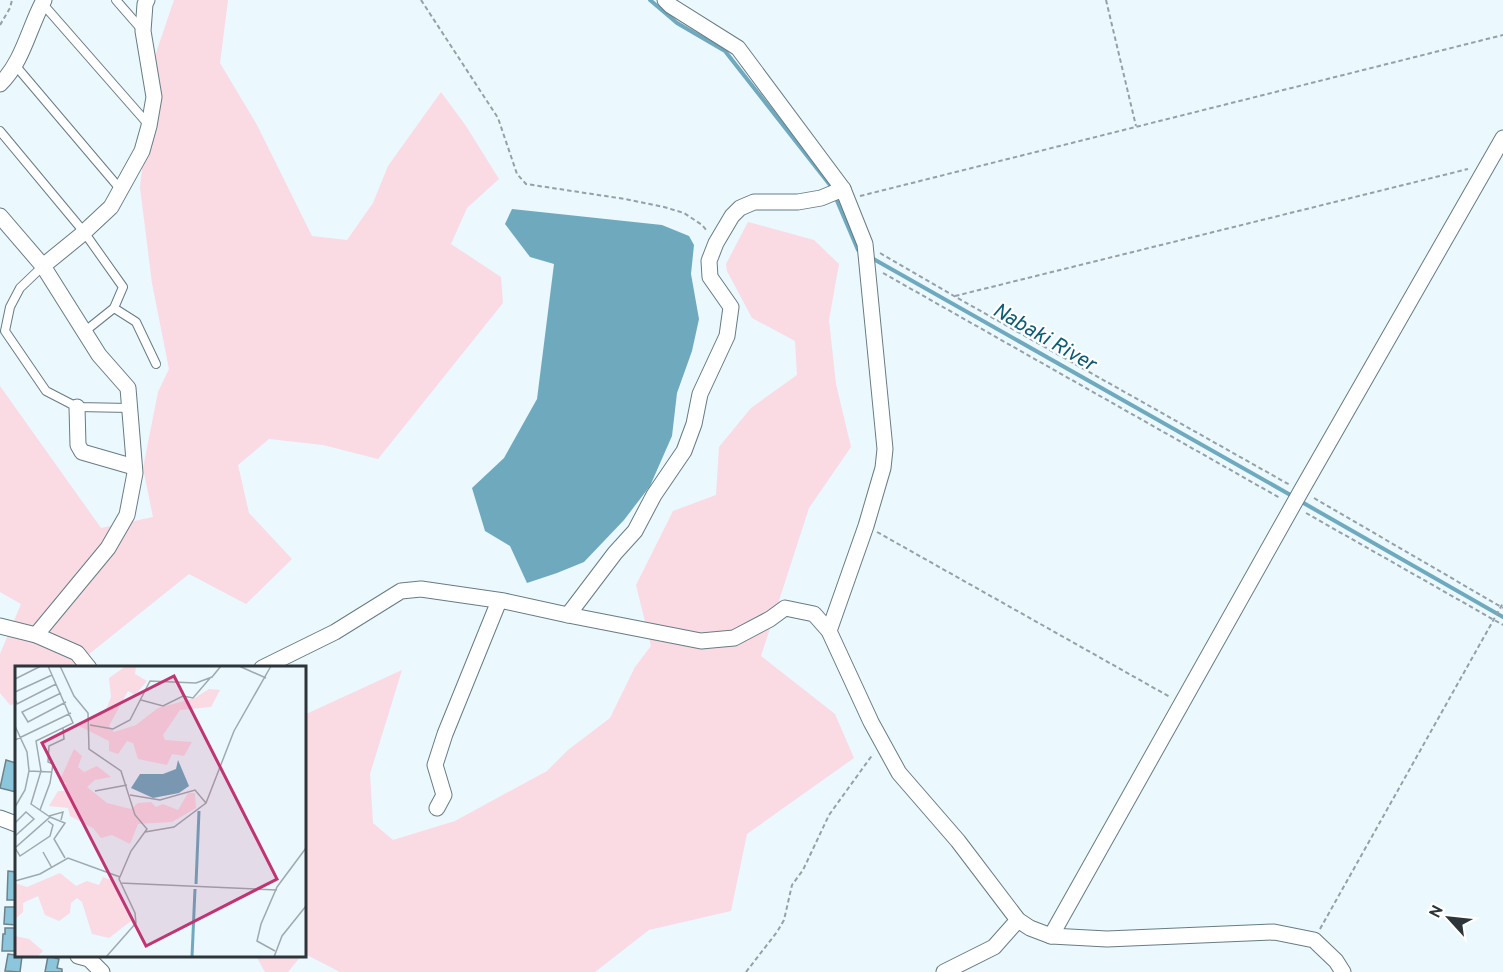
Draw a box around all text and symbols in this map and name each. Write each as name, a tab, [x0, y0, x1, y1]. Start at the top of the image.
water label: Nabaki River	[987, 298, 1102, 379]
inset map	[15, 666, 306, 957]
north arrow	[1419, 888, 1479, 948]
text: N	[1426, 902, 1449, 922]

